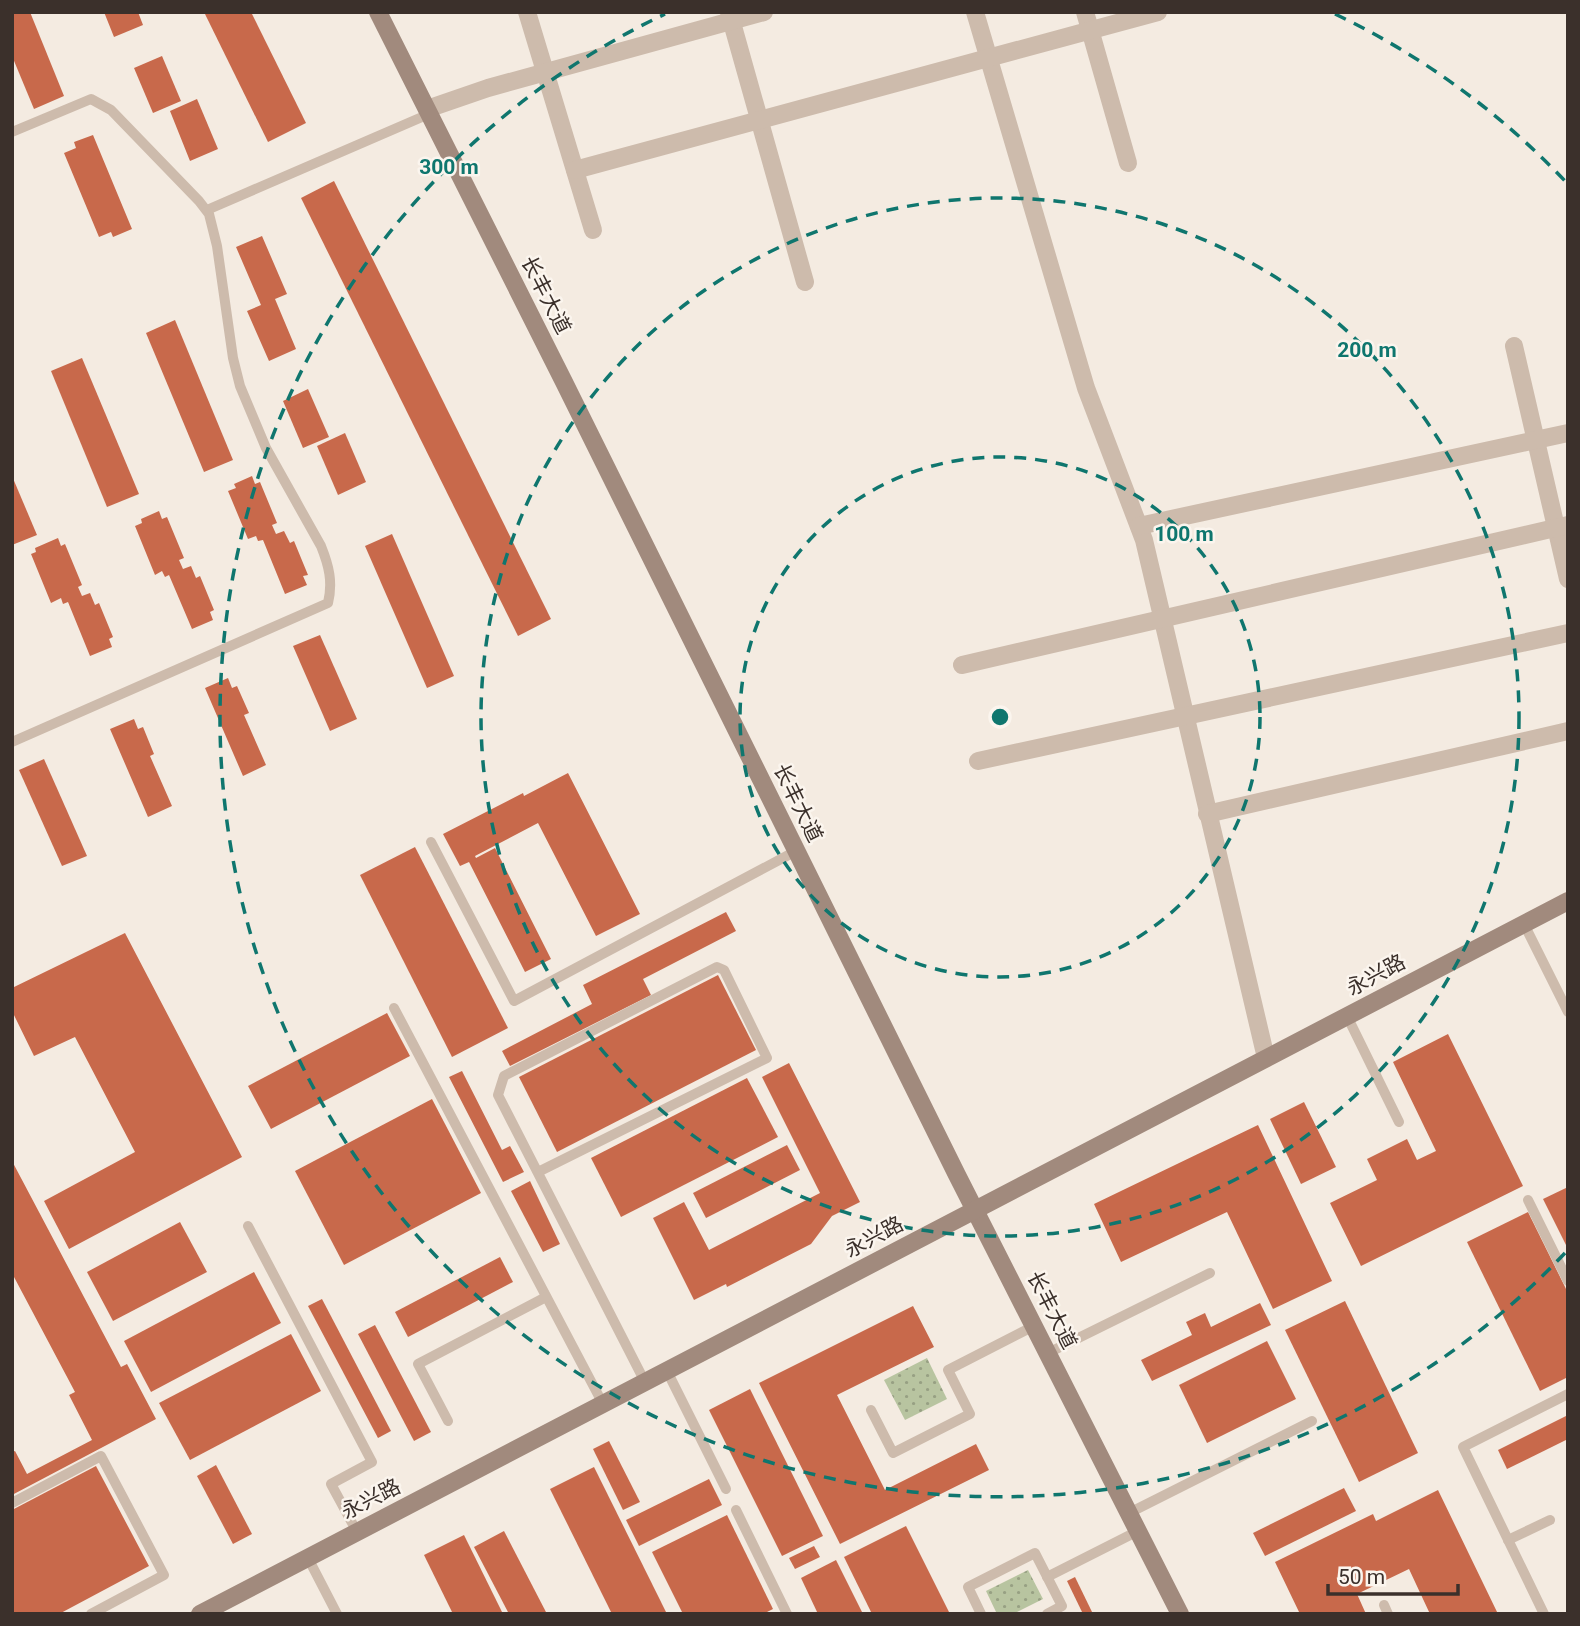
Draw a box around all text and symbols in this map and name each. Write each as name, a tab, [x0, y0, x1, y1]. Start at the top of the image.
text: 300 m	[419, 155, 479, 179]
street label: 长丰大道	[516, 252, 576, 338]
text: 200 m	[1337, 338, 1397, 362]
text: 100 m	[1154, 522, 1214, 546]
centre of rings	[988, 705, 1012, 729]
street label: 长丰大道	[769, 760, 827, 846]
street label: 永兴路	[1343, 950, 1409, 1000]
street label: 永兴路	[841, 1212, 907, 1262]
street label: 长丰大道	[1022, 1267, 1082, 1353]
street label: 永兴路	[337, 1474, 405, 1524]
scale bar	[1328, 1552, 1458, 1596]
text: 50 m	[1338, 1565, 1385, 1589]

